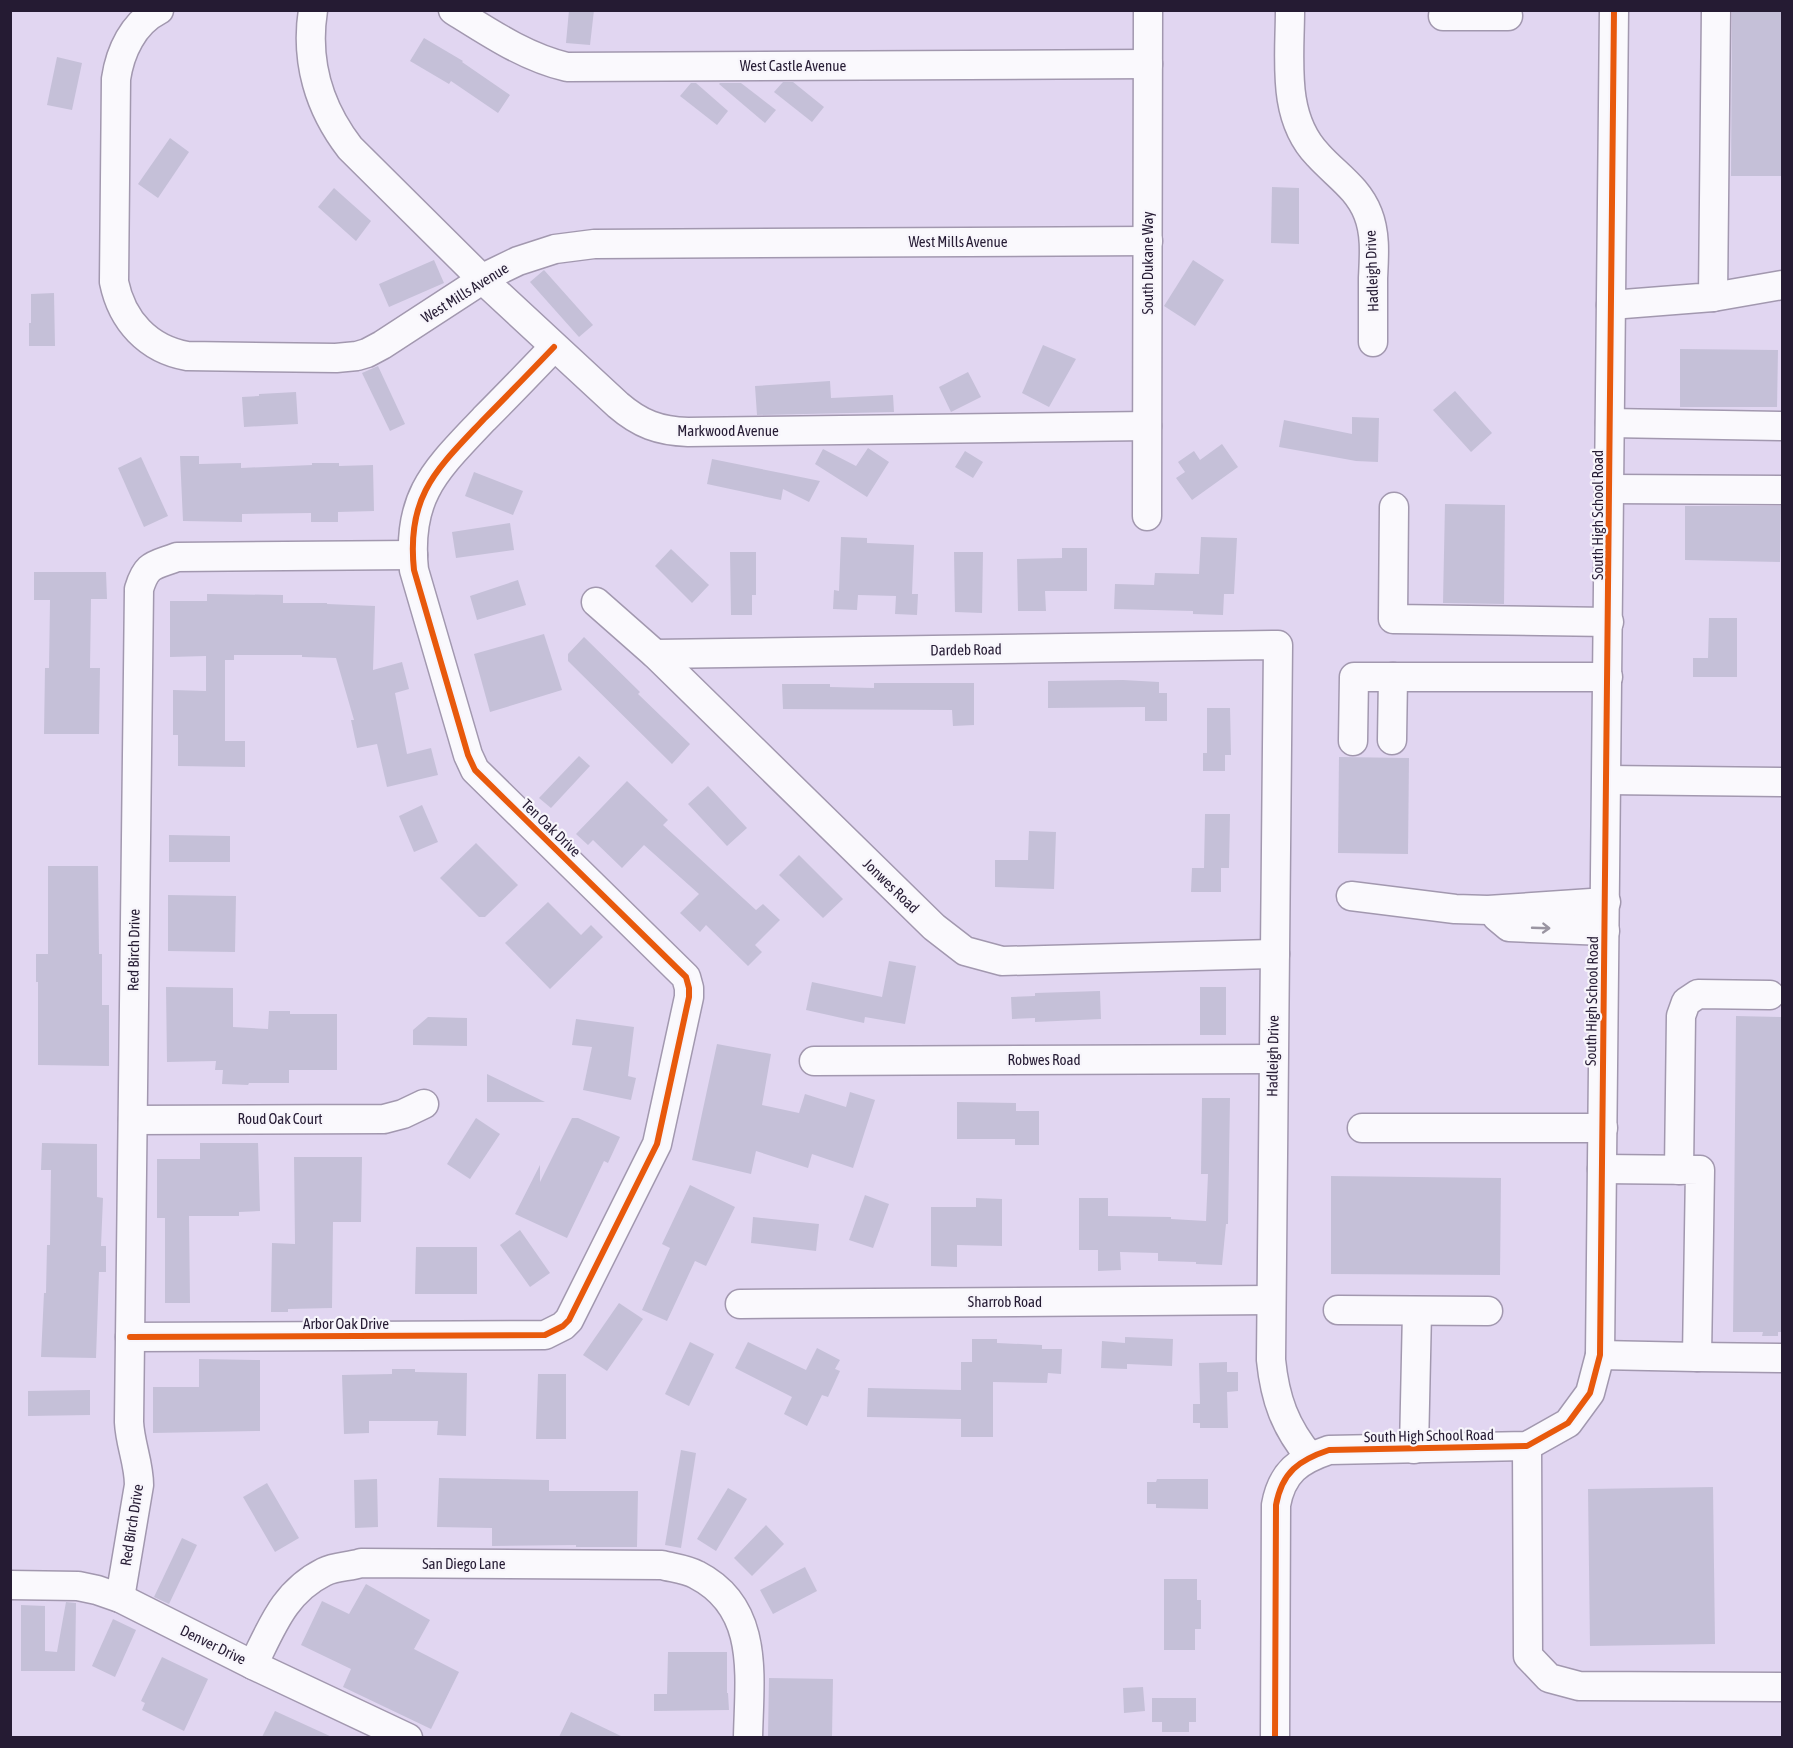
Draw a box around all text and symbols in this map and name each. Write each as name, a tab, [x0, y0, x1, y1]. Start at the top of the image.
street label: West Castle Avenue	[740, 57, 846, 74]
street label: South Dukane Way	[1139, 211, 1156, 315]
street label: Hadleigh Drive	[1362, 230, 1381, 312]
street label: West Mills Avenue	[908, 233, 1008, 250]
street label: West Mills Avenue	[418, 259, 511, 326]
street label: Markwood Avenue	[677, 422, 779, 439]
street label: South High School Road	[1589, 450, 1606, 580]
street label: Dardeb Road	[930, 640, 1002, 659]
street label: Ten Oak Drive	[518, 795, 584, 860]
street label: Jonwes Road	[860, 855, 923, 916]
street label: Red Birch Drive	[124, 908, 143, 991]
one-way arrow	[1530, 923, 1550, 934]
street label: South High School Road	[1582, 936, 1601, 1066]
street label: Hadleigh Drive	[1263, 1015, 1282, 1097]
street label: Robwes Road	[1007, 1051, 1081, 1068]
street label: Roud Oak Court	[238, 1110, 323, 1127]
street label: Sharrob Road	[968, 1293, 1042, 1310]
street label: Arbor Oak Drive	[303, 1315, 389, 1332]
street label: South High School Road	[1364, 1426, 1494, 1445]
street label: Red Birch Drive	[117, 1483, 146, 1567]
street label: San Diego Lane	[422, 1555, 506, 1572]
street label: Denver Drive	[178, 1621, 249, 1668]

